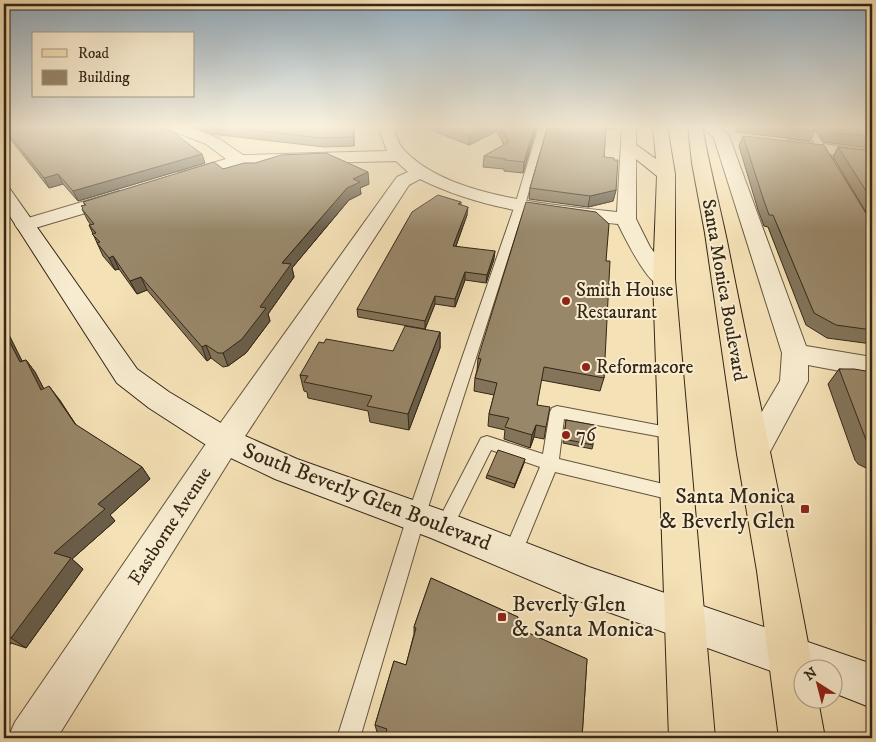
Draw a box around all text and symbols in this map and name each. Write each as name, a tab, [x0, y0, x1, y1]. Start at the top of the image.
legend	[32, 32, 195, 98]
text: Road	[78, 44, 110, 63]
text: Building	[78, 68, 130, 87]
street label: Santa Monica Boulevard	[697, 197, 751, 383]
place label: Smith House Restaurant	[576, 279, 674, 324]
marker: Smith House Restaurant	[560, 295, 572, 307]
place label: Reformacore	[596, 356, 693, 379]
marker: Reformacore	[580, 361, 592, 373]
place label: 76	[576, 424, 597, 447]
marker: 76	[560, 429, 572, 441]
street label: South Beverly Glen Boulevard	[239, 437, 495, 557]
street label: Eastborne Avenue	[123, 463, 217, 589]
place label: Santa Monica & Beverly Glen	[660, 483, 796, 535]
marker: Santa Monica & Beverly Glen	[799, 503, 811, 515]
place label: Beverly Glen & Santa Monica	[512, 591, 654, 643]
marker: Beverly Glen & Santa Monica	[496, 611, 508, 623]
north arrow	[794, 660, 844, 710]
text: N	[801, 663, 821, 685]

